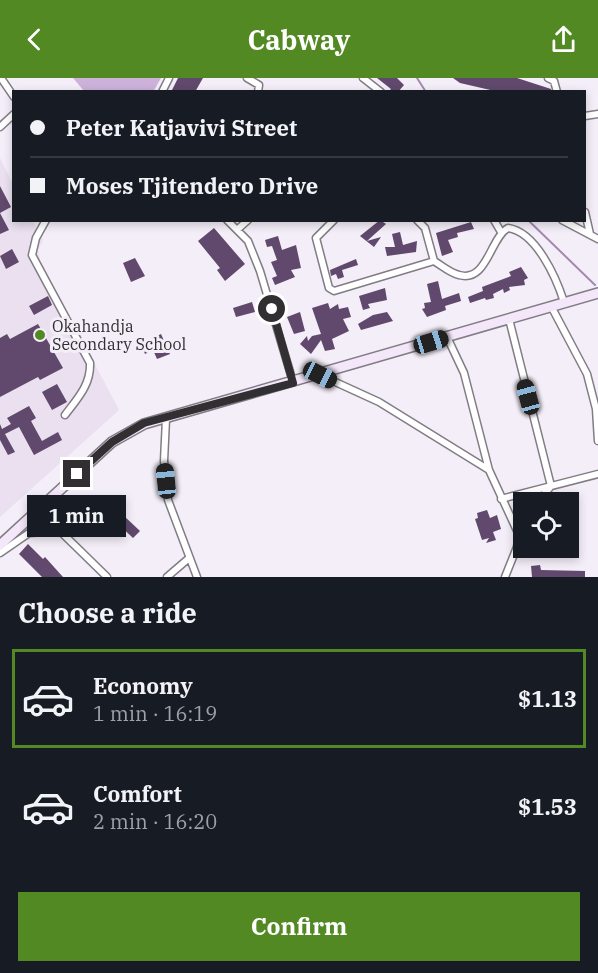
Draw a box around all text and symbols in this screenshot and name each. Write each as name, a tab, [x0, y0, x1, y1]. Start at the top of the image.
text: Cabway	[247, 22, 351, 57]
icon: back	[18, 23, 51, 56]
icon: share	[547, 23, 580, 56]
text: Peter Katjavivi Street	[66, 113, 297, 142]
text: Moses Tjitendero Drive	[66, 171, 318, 200]
route start	[258, 295, 285, 322]
place label: Okahandja Secondary School	[52, 316, 186, 354]
marker: Okahandja Secondary School	[33, 328, 47, 342]
car	[411, 328, 451, 356]
car	[300, 359, 340, 391]
car	[515, 377, 541, 417]
route end	[63, 460, 90, 487]
car	[155, 462, 177, 500]
map controls	[513, 492, 579, 558]
button: locate	[513, 492, 579, 558]
callout: 1 min	[28, 495, 127, 537]
text: 1 min	[49, 502, 105, 529]
text: Choose a ride	[18, 595, 197, 630]
text: Economy	[93, 671, 193, 700]
icon: car	[21, 672, 75, 726]
text: $1.13	[518, 684, 577, 713]
text: 1 min · 16:19	[93, 700, 217, 727]
text: Comfort	[93, 779, 182, 808]
icon: car	[21, 780, 75, 834]
text: $1.53	[518, 792, 577, 821]
text: 2 min · 16:20	[93, 808, 217, 835]
button: Confirm	[18, 892, 580, 961]

